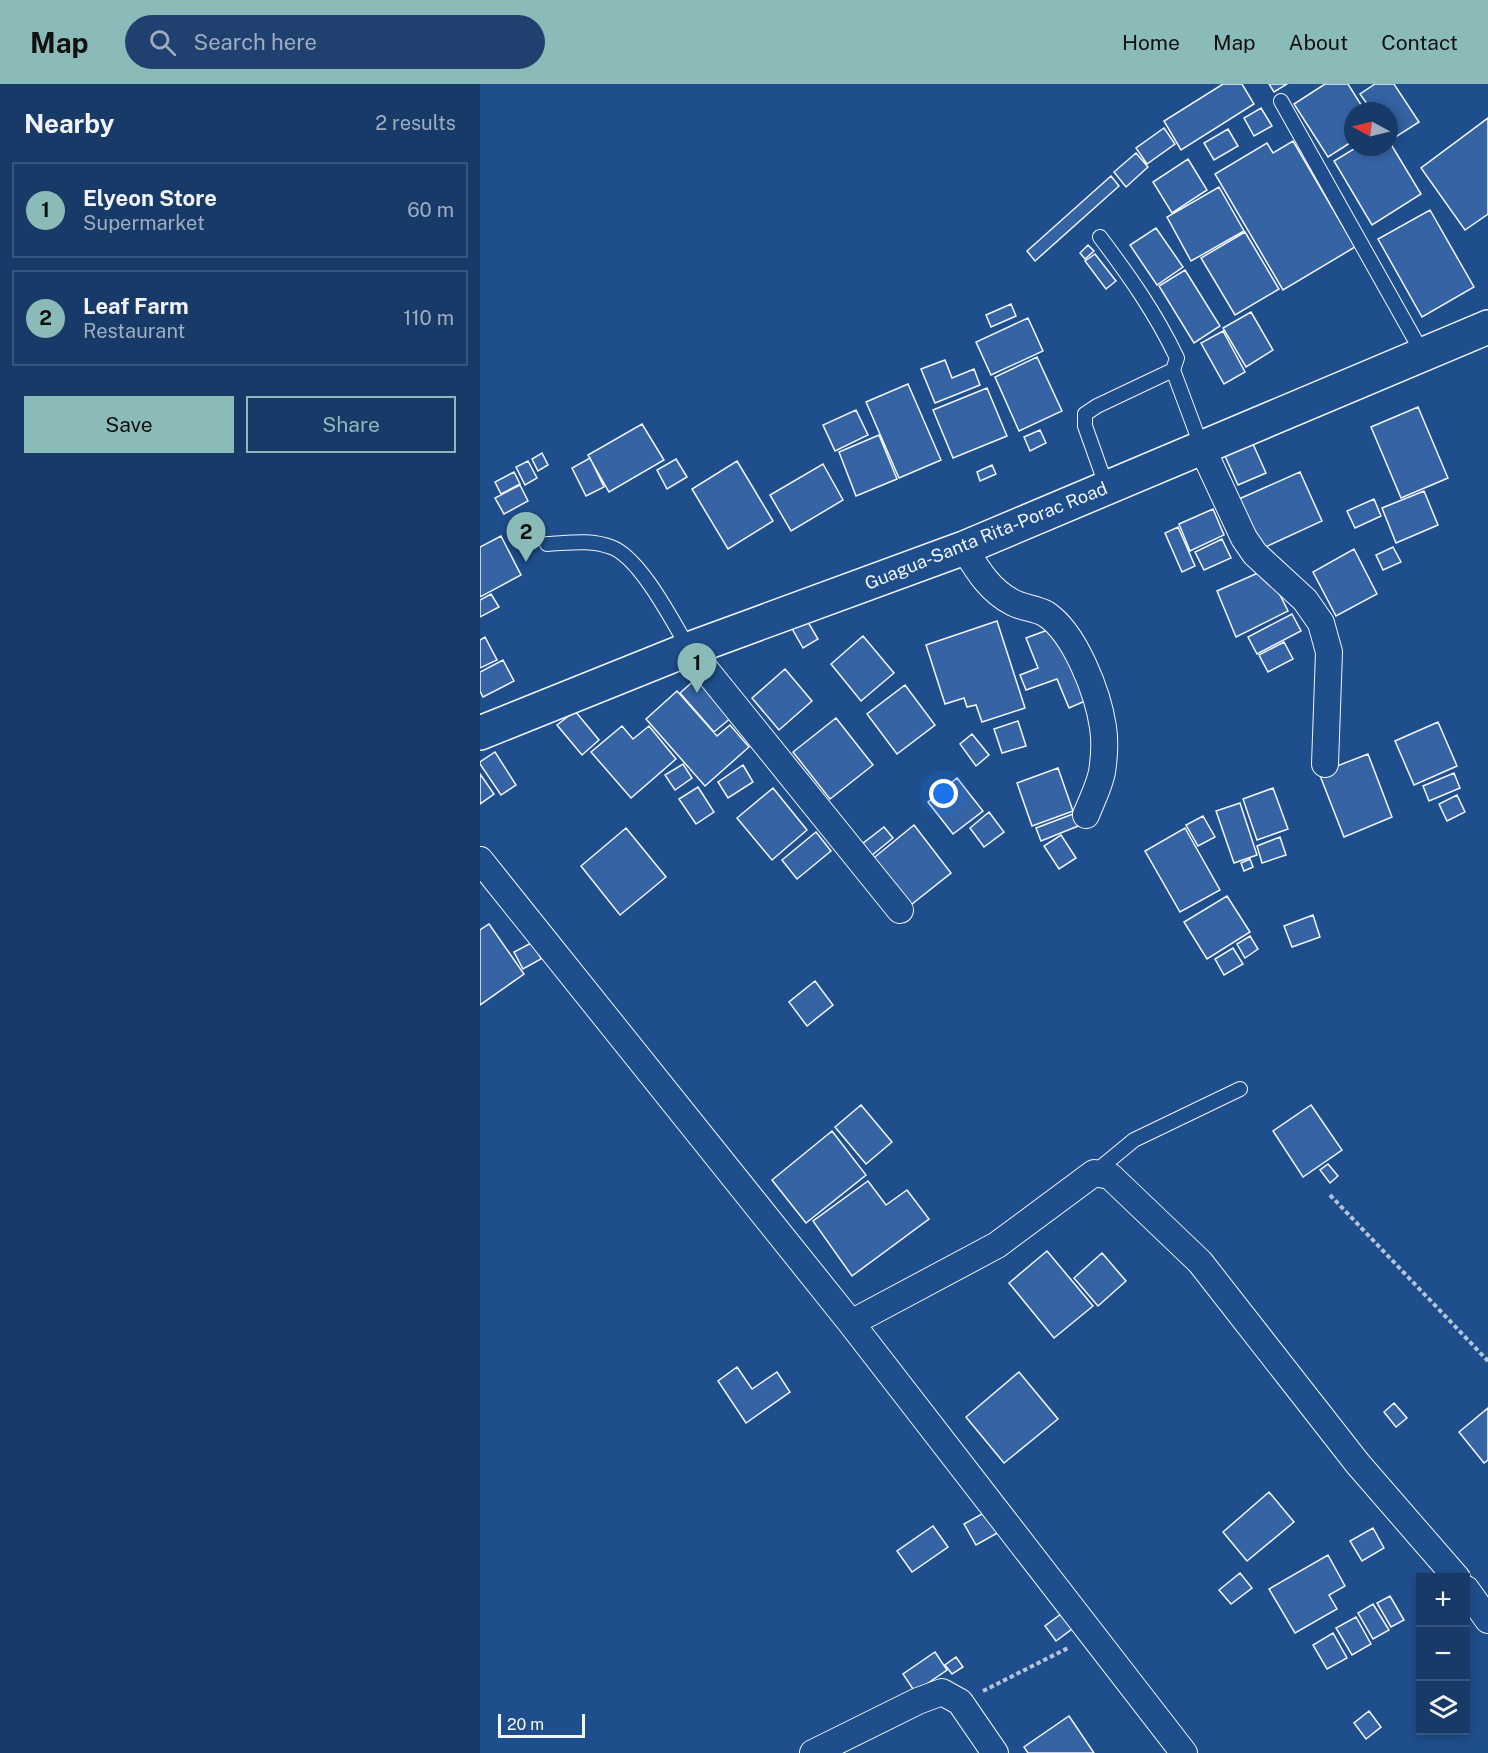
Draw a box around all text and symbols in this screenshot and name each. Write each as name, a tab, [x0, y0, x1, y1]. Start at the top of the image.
search box	[125, 15, 545, 69]
text: Map	[30, 26, 89, 59]
icon: search	[146, 26, 179, 59]
text: Search here	[194, 29, 317, 55]
text: Home	[1122, 30, 1180, 55]
text: Map	[1213, 30, 1256, 55]
text: About	[1289, 30, 1348, 55]
text: Contact	[1381, 30, 1458, 55]
north arrow	[1344, 102, 1398, 156]
text: Nearby	[24, 108, 114, 139]
text: 2 results	[375, 111, 456, 135]
text: Elyeon Store	[83, 185, 217, 211]
text: 1	[41, 198, 50, 222]
text: 60 m	[407, 198, 454, 222]
text: Supermarket	[83, 211, 205, 235]
text: Leaf Farm	[83, 293, 189, 319]
text: 2	[39, 306, 52, 330]
text: 110 m	[403, 306, 454, 330]
text: Restaurant	[83, 319, 185, 343]
button: Save	[24, 396, 234, 453]
button: Share	[246, 396, 456, 453]
street label: Guagua-Santa Rita-Porac Road	[862, 477, 1110, 594]
pin: 2	[506, 512, 546, 562]
pin: 1	[678, 644, 716, 693]
your location	[929, 779, 958, 808]
map controls	[1416, 1573, 1470, 1735]
button: +	[1416, 1573, 1470, 1627]
button: −	[1416, 1627, 1470, 1681]
button: layers	[1416, 1681, 1470, 1735]
scale bar	[498, 1711, 585, 1738]
text: 20 m	[507, 1715, 544, 1734]

